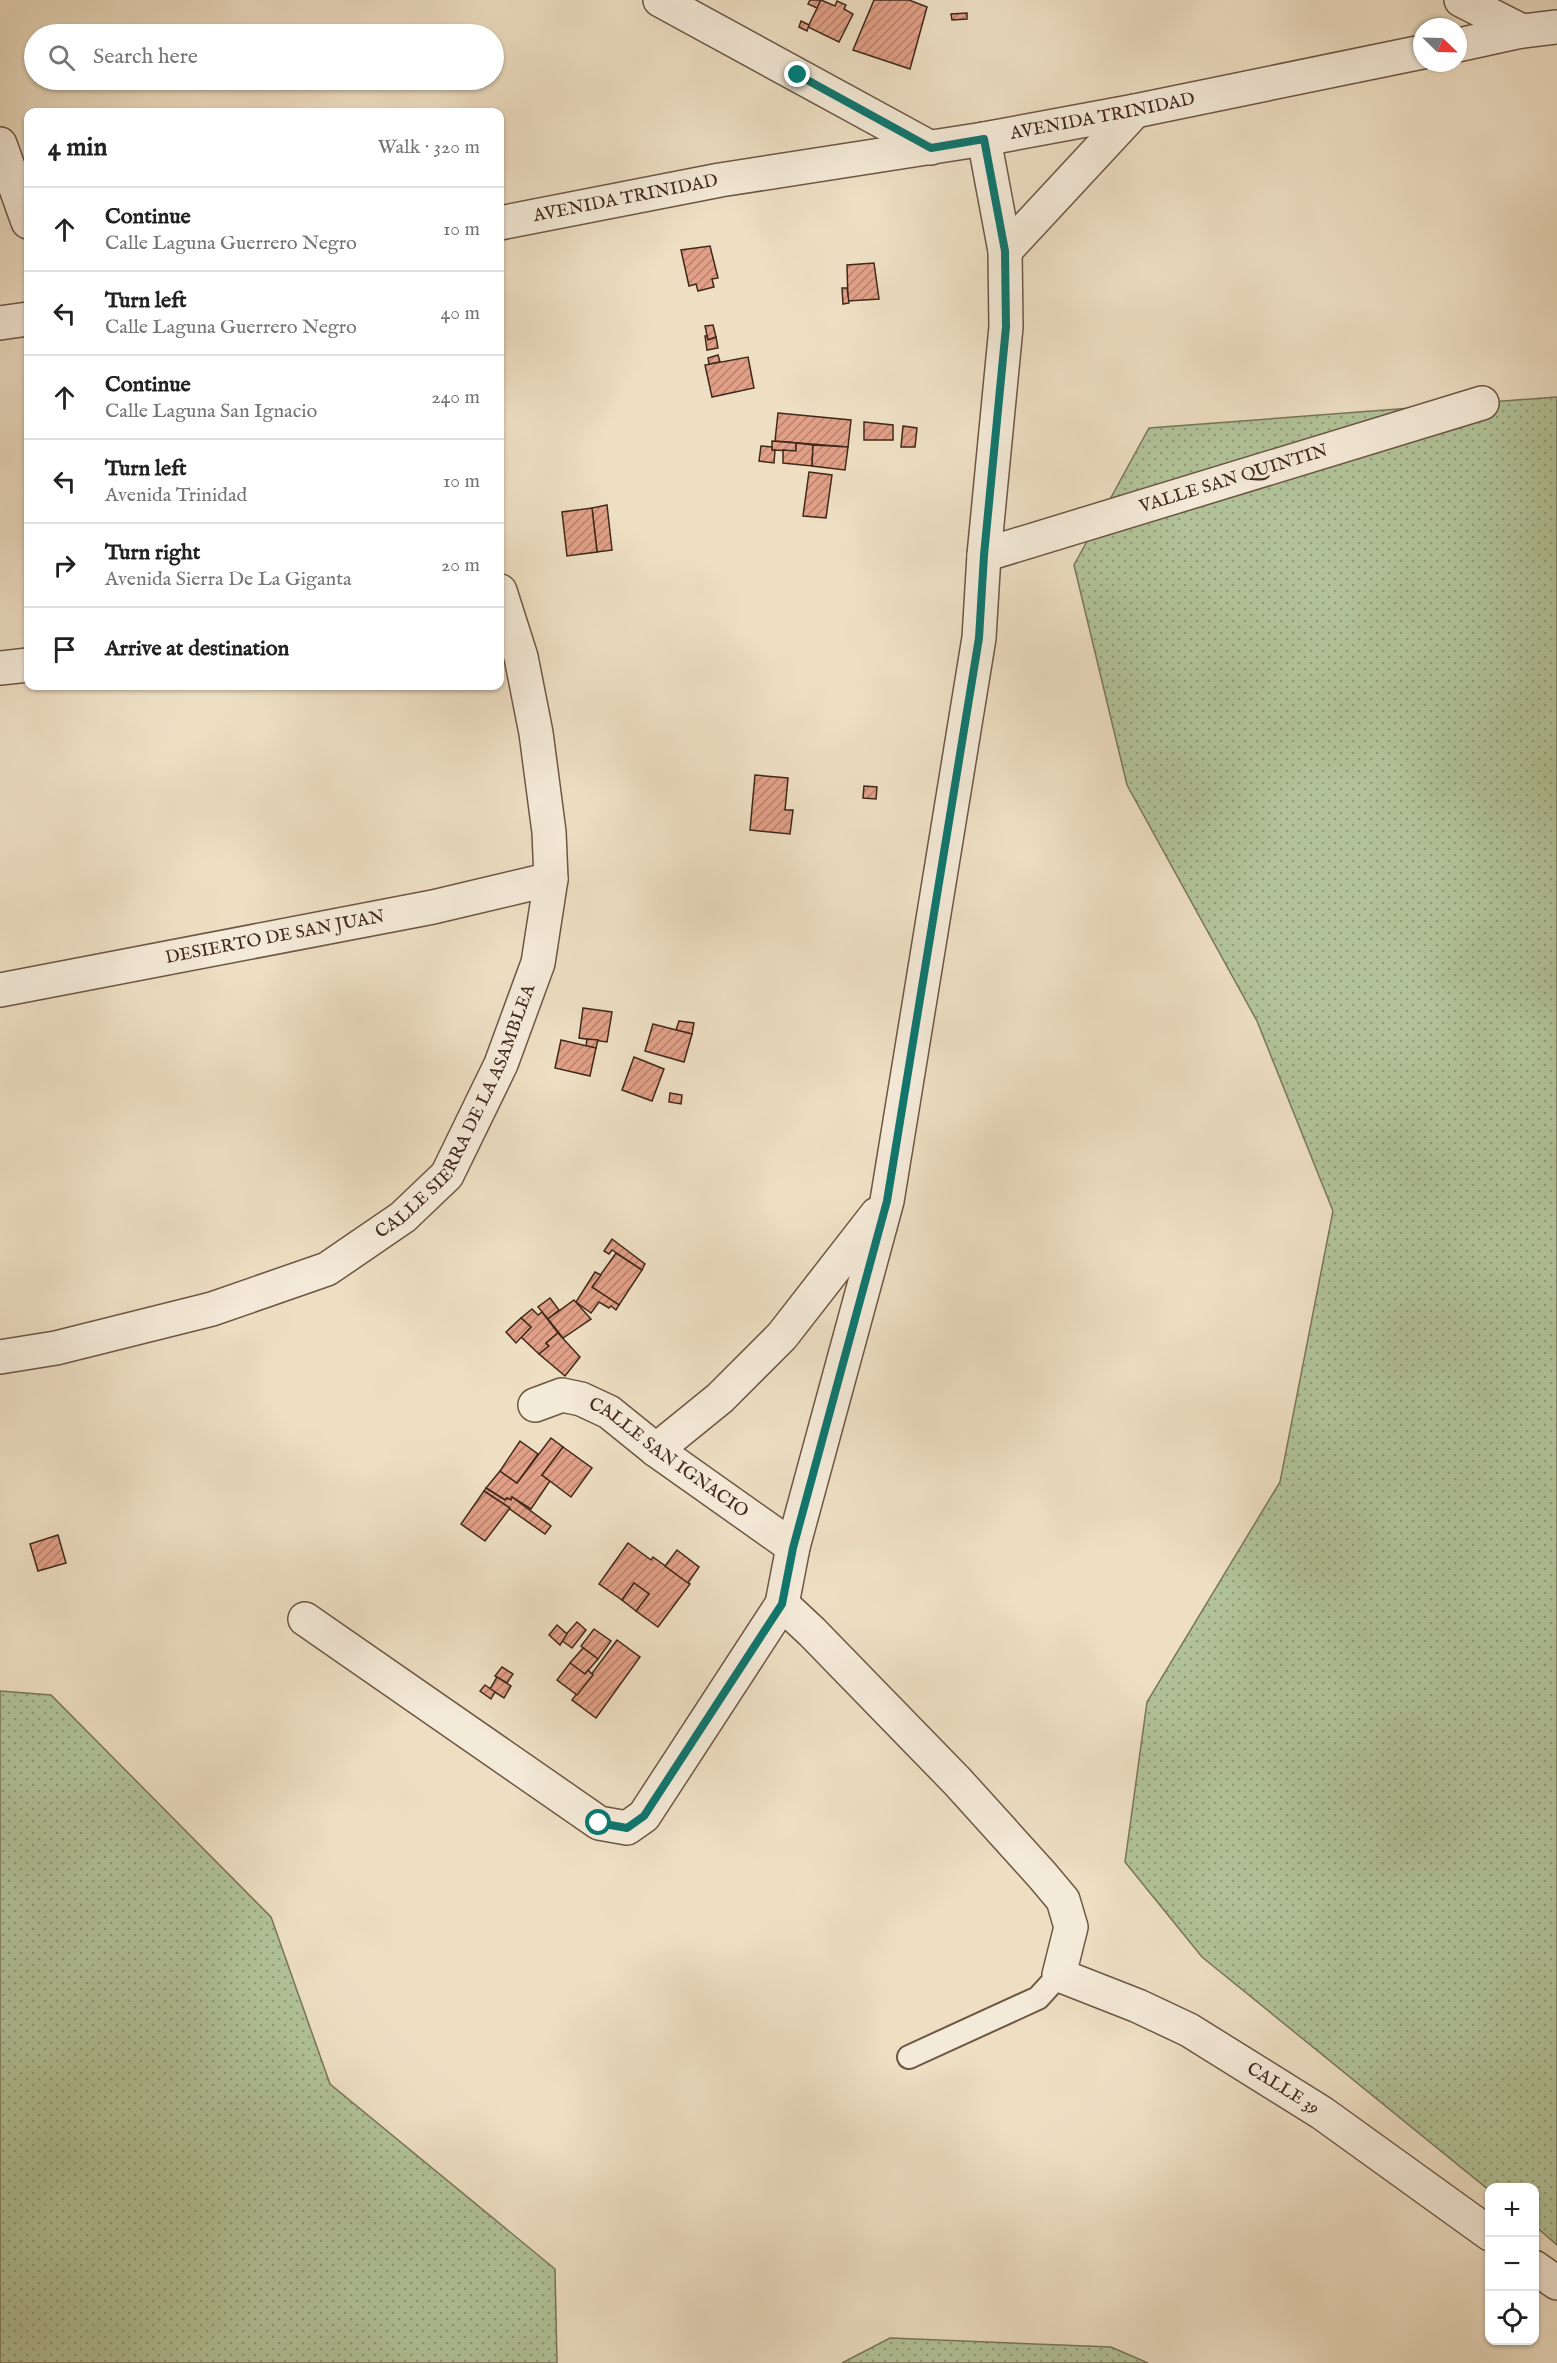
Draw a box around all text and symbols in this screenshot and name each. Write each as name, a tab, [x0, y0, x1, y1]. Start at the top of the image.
north arrow	[1413, 18, 1467, 72]
search box	[24, 24, 504, 90]
icon: search	[45, 41, 78, 74]
text: Search here	[93, 43, 198, 71]
route end	[784, 61, 810, 87]
street label: AVENIDA TRINIDAD	[1007, 87, 1197, 146]
text: 4 min	[48, 131, 107, 164]
text: Walk · 320 m	[378, 135, 480, 160]
street label: AVENIDA TRINIDAD	[530, 169, 720, 228]
text: Continue	[105, 203, 191, 231]
icon: ahead	[48, 213, 81, 246]
text: 10 m	[443, 217, 480, 242]
text: Calle Laguna Guerrero Negro	[105, 231, 357, 256]
text: Turn left	[105, 287, 187, 315]
icon: left	[48, 297, 81, 330]
text: 40 m	[441, 301, 480, 326]
text: Calle Laguna Guerrero Negro	[105, 315, 357, 340]
text: Continue	[105, 371, 191, 399]
icon: ahead	[48, 381, 81, 414]
text: 240 m	[431, 385, 480, 410]
text: Calle Laguna San Ignacio	[105, 399, 317, 424]
street label: VALLE SAN QUINTIN	[1136, 439, 1331, 519]
text: Turn left	[105, 455, 187, 483]
icon: left	[48, 465, 81, 498]
text: 10 m	[443, 469, 480, 494]
text: Avenida Trinidad	[105, 483, 247, 508]
text: Turn right	[105, 539, 200, 567]
icon: right	[48, 549, 81, 582]
text: 20 m	[441, 553, 480, 578]
text: Avenida Sierra De La Giganta	[105, 567, 352, 592]
icon: arrive	[48, 633, 81, 666]
text: Arrive at destination	[105, 635, 289, 663]
street label: DESIERTO DE SAN JUAN	[163, 905, 387, 970]
street label: CALLE SIERRA DE LA ASAMBLEA	[371, 980, 541, 1244]
street label: CALLE SAN IGNACIO	[585, 1393, 753, 1523]
route start	[585, 1809, 611, 1835]
street label: CALLE 39	[1242, 2057, 1324, 2120]
map controls	[1485, 2183, 1539, 2345]
button: +	[1485, 2183, 1539, 2237]
button: −	[1485, 2237, 1539, 2291]
button: locate	[1485, 2291, 1539, 2345]

